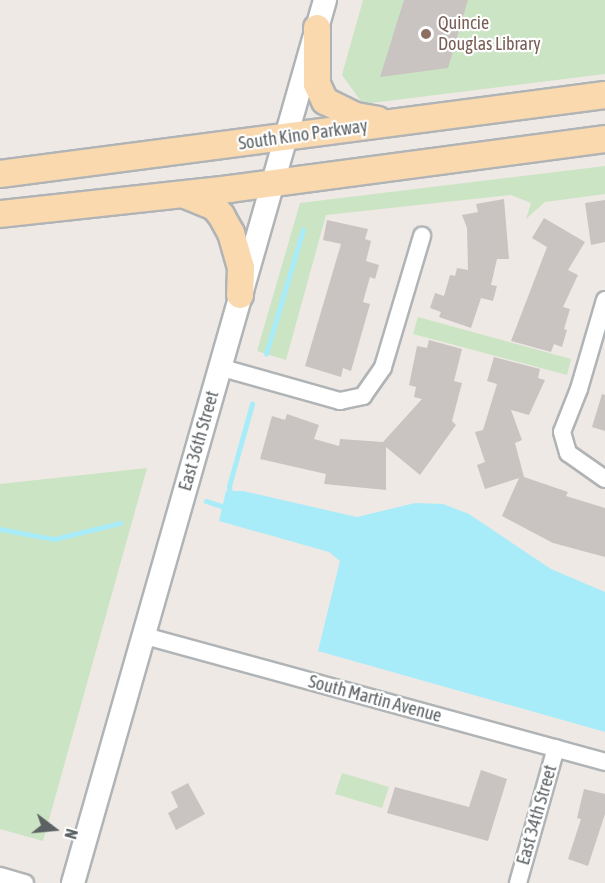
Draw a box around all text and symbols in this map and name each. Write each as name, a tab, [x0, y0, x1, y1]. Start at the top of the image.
place label: Quincie Douglas Library	[438, 13, 541, 56]
marker: Quincie Douglas Library	[419, 27, 433, 41]
street label: South Kino Parkway	[237, 115, 369, 155]
street label: East 36th Street	[174, 389, 224, 493]
street label: South Martin Avenue	[306, 671, 444, 727]
street label: East 34th Street	[512, 763, 562, 867]
north arrow	[24, 799, 84, 859]
text: N	[61, 827, 81, 841]

